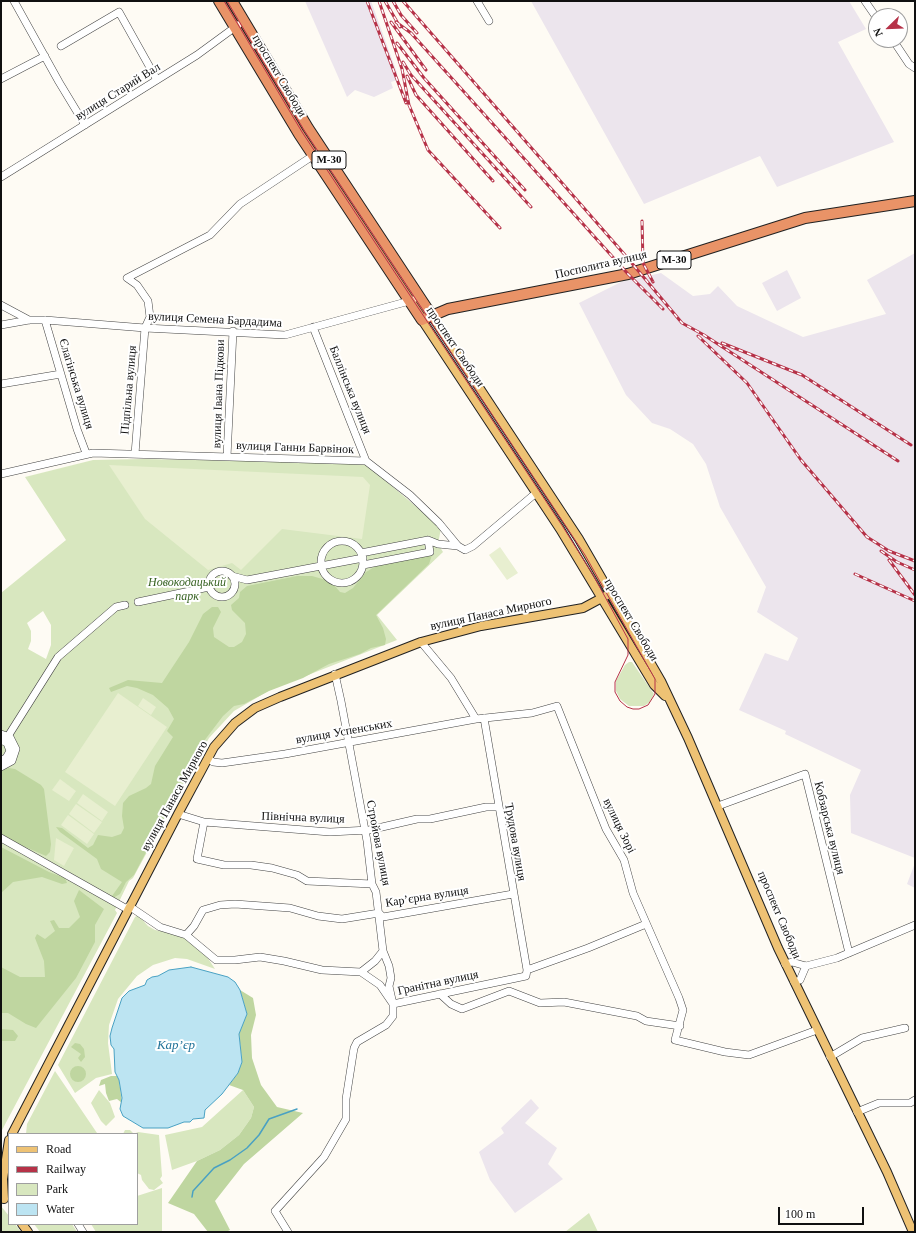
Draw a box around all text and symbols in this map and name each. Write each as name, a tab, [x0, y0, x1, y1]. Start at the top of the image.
north arrow	[868, 8, 908, 48]
text: N	[871, 26, 885, 38]
street label: проспект Свободи	[249, 32, 309, 120]
street label: вулиця Старий Вал	[73, 60, 163, 124]
road number: М-30	[312, 151, 346, 169]
street label: Посполита вулиця	[554, 247, 648, 283]
road number: М-30	[657, 251, 691, 269]
street label: проспект Свободи	[423, 304, 487, 390]
street label: вулиця Семена Бардадима	[148, 309, 282, 331]
street label: Єлагінська вулиця	[55, 337, 97, 431]
street label: вулиця Івана Підкови	[210, 339, 228, 449]
street label: Баллінська вулиця	[326, 344, 374, 436]
street label: Підпільна вулиця	[118, 345, 140, 435]
street label: вулиця Ганни Барвінок	[236, 439, 354, 457]
park label: Новокодацький парк	[148, 576, 226, 604]
street label: проспект Свободи	[601, 576, 661, 664]
street label: вулиця Панаса Мирного	[429, 594, 553, 634]
street label: вулиця Успенських	[295, 716, 393, 748]
street label: вулиця Панаса Мирного	[139, 738, 211, 854]
street label: Кобзарська вулиця	[810, 780, 848, 876]
street label: вулиця Зорі	[600, 796, 638, 856]
street label: Стройова вулиця	[363, 799, 393, 887]
street label: Трудова вулиця	[501, 802, 529, 882]
street label: Північна вулиця	[261, 809, 345, 827]
street label: проспект Свободи	[754, 869, 804, 961]
street label: Карʼєрна вулиця	[384, 883, 470, 911]
street label: Гранітна вулиця	[396, 967, 480, 999]
water label: Кар’єр	[157, 1038, 195, 1054]
legend	[8, 1133, 138, 1225]
text: Road	[46, 1142, 71, 1156]
text: Railway	[46, 1162, 86, 1176]
text: Park	[46, 1182, 68, 1196]
scale bar	[780, 1199, 866, 1225]
text: Water	[46, 1202, 74, 1216]
text: 100 m	[785, 1207, 815, 1221]

